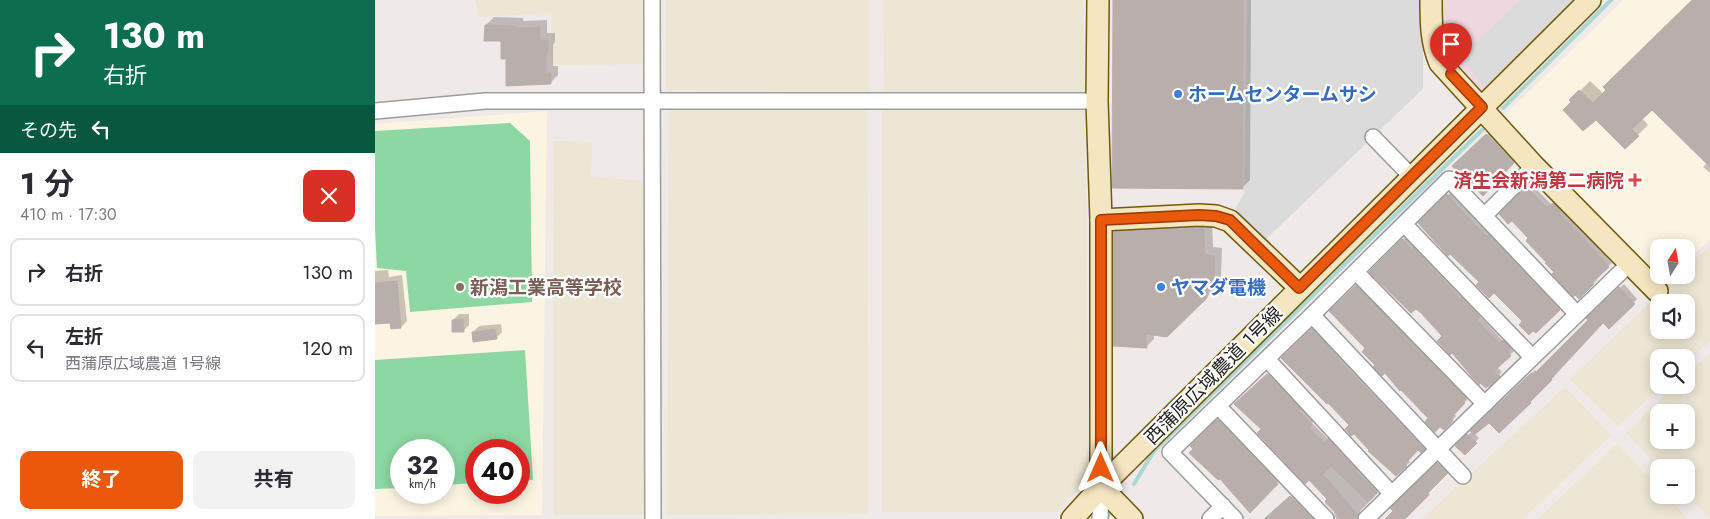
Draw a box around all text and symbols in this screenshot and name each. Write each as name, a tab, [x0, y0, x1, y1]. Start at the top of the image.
text: 130 m	[103, 11, 205, 61]
icon: right	[20, 20, 85, 85]
pin	[1430, 23, 1472, 74]
icon: arrive	[1437, 30, 1465, 58]
text: 右折	[103, 59, 147, 91]
place label: ホームセンタームサシ	[1188, 81, 1377, 108]
marker: ホームセンタームサシ	[1172, 88, 1184, 100]
icon: left	[87, 115, 115, 143]
text: その先	[20, 117, 77, 144]
text: 1 分	[20, 162, 74, 205]
place label: 済生会新潟第二病院	[1453, 167, 1624, 194]
button: close	[303, 170, 355, 222]
marker: 済生会新潟第二病院	[1628, 173, 1642, 187]
text: 410 m · 17:30	[20, 203, 117, 226]
north arrow	[1650, 239, 1695, 284]
map controls	[1650, 239, 1695, 504]
icon: right	[22, 258, 50, 286]
text: 130 m	[302, 259, 353, 286]
text: 右折	[65, 260, 103, 287]
place label: 新潟工業高等学校	[470, 274, 622, 301]
place label: ヤマダ電機	[1171, 274, 1266, 301]
marker: 新潟工業高等学校	[454, 281, 466, 293]
marker: ヤマダ電機	[1155, 281, 1167, 293]
button: sound	[1650, 294, 1695, 339]
street label: 西蒲原広域農道 1号線	[1138, 300, 1288, 450]
text: 左折	[65, 323, 103, 350]
icon: left	[22, 334, 50, 362]
text: 120 m	[302, 335, 353, 362]
button: search	[1650, 349, 1695, 394]
text: 西蒲原広域農道 1号線	[65, 352, 221, 375]
button: +	[1650, 404, 1695, 449]
speed limit sign: 40	[465, 439, 530, 504]
position arrow	[1074, 441, 1126, 493]
text: 32	[407, 447, 438, 483]
button: 終了	[20, 451, 183, 509]
button: 共有	[193, 451, 355, 509]
button: −	[1650, 459, 1695, 504]
text: km/h	[409, 475, 436, 493]

